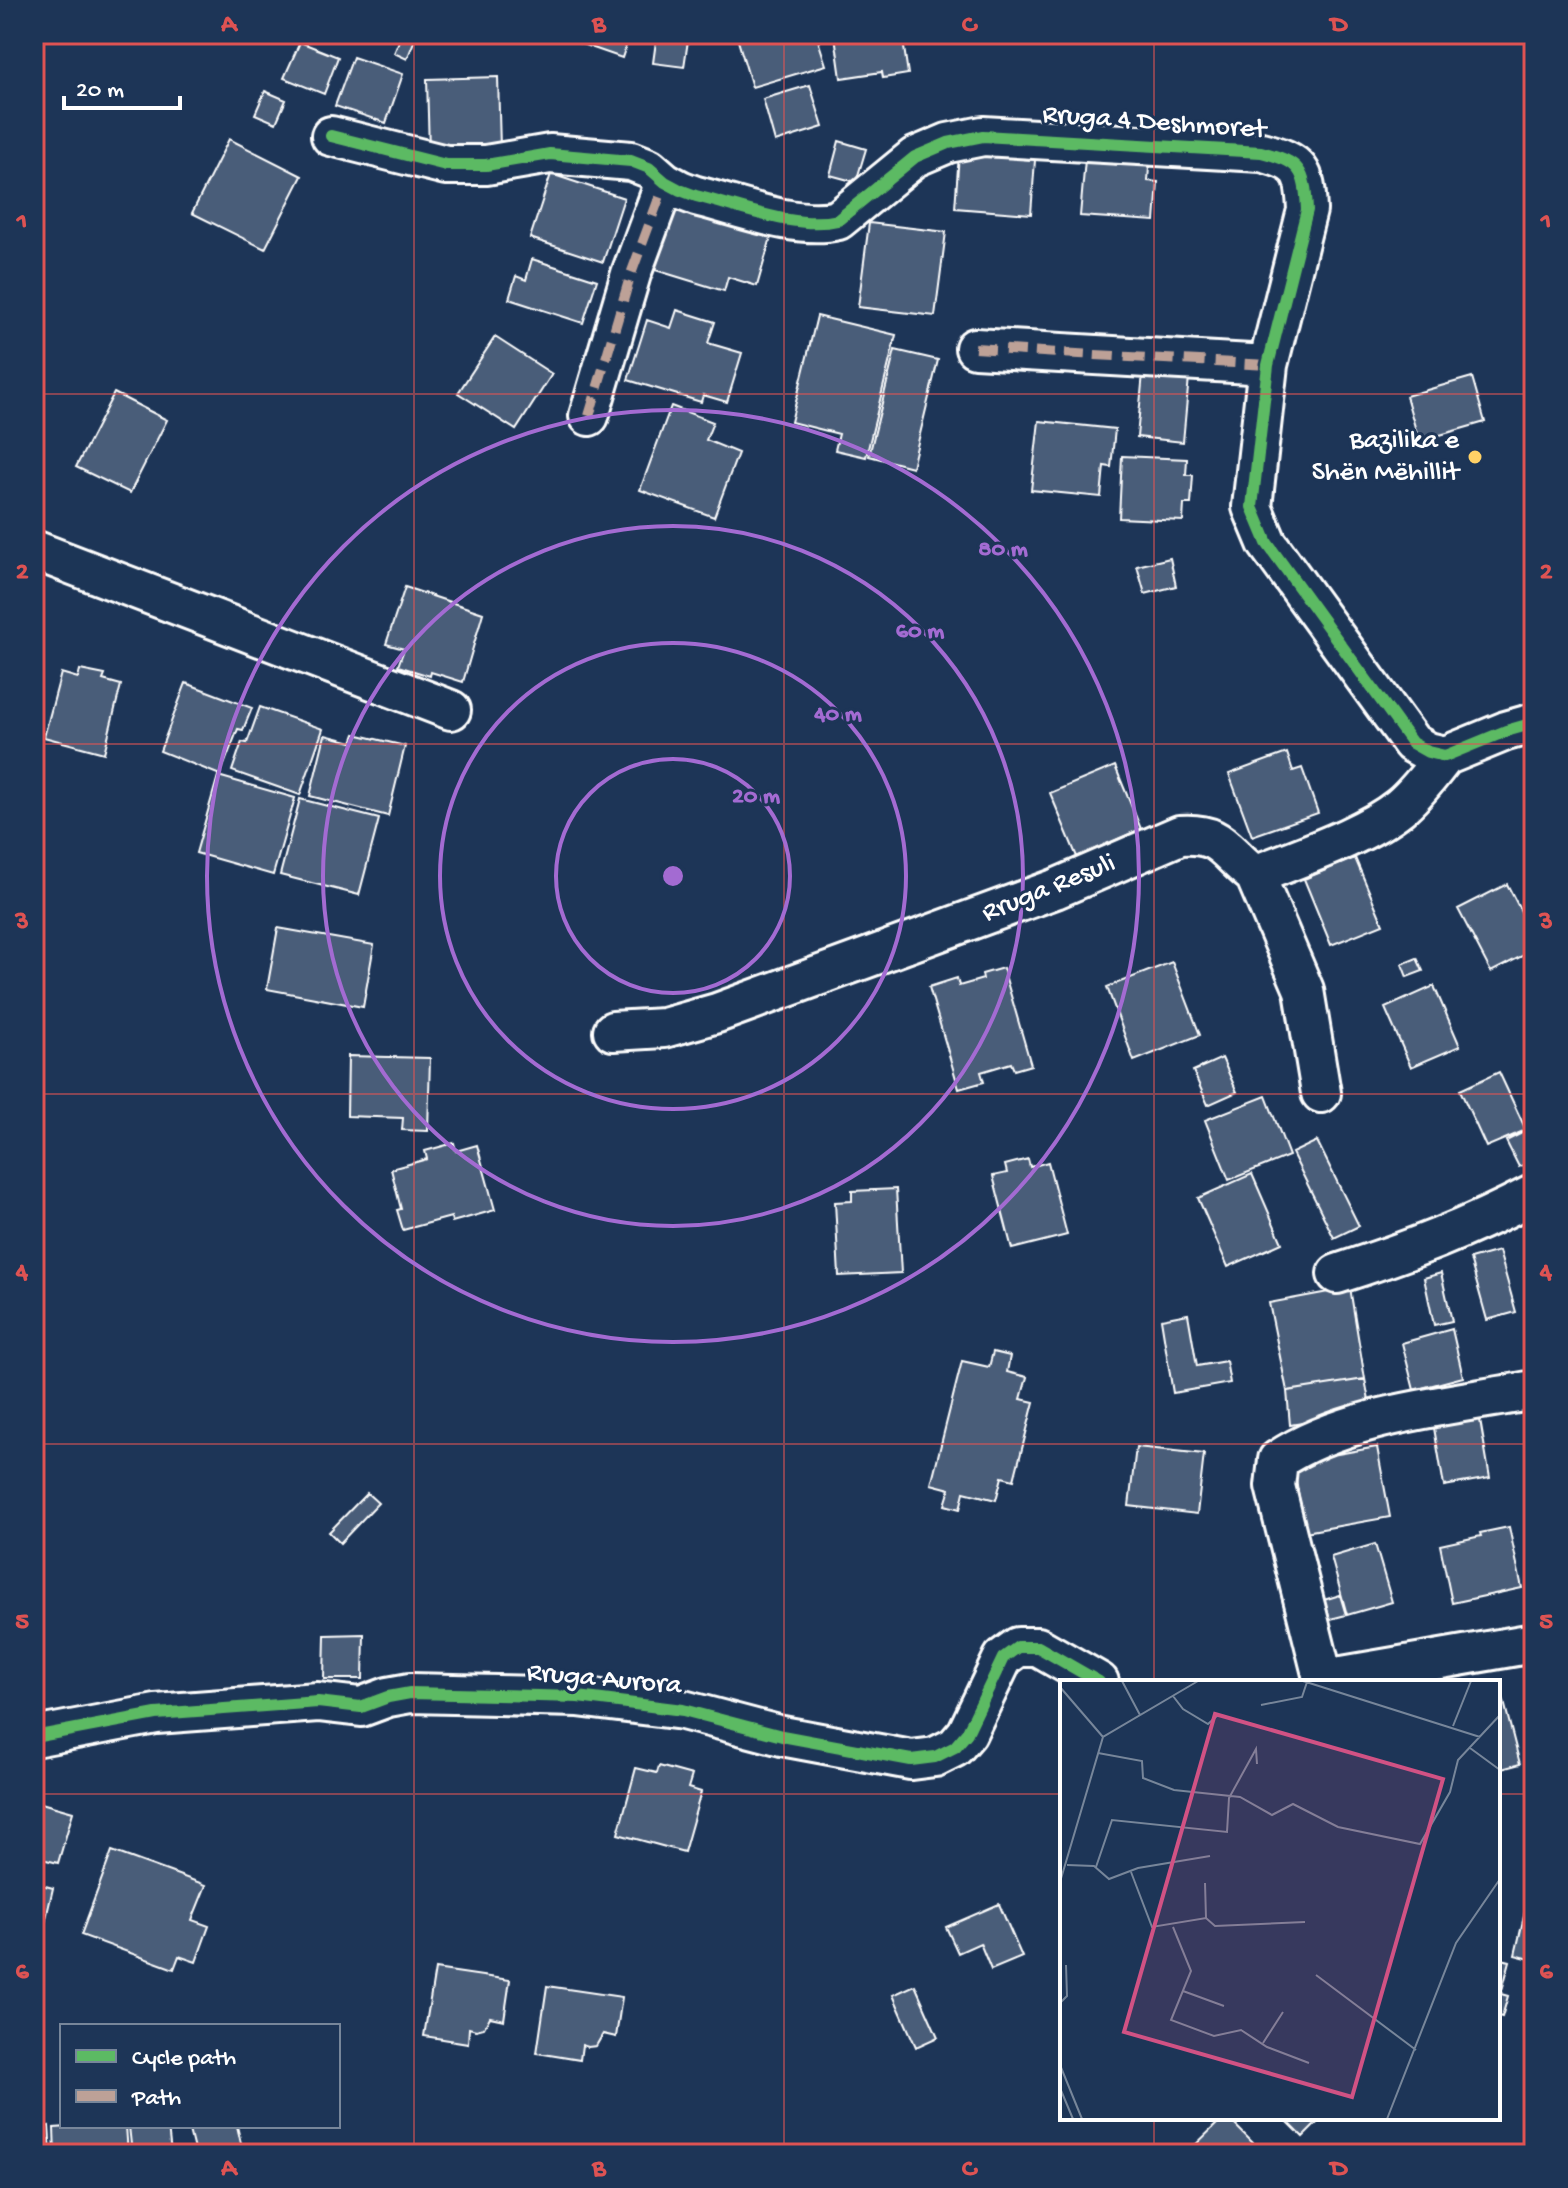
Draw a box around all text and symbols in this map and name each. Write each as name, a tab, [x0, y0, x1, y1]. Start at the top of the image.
text: A	[220, 11, 238, 42]
text: B	[591, 11, 607, 42]
text: C	[962, 11, 979, 42]
text: D	[1329, 11, 1349, 42]
scale bar	[64, 60, 180, 110]
text: 20 m	[76, 77, 124, 106]
street label: Rruga 4 Deshmoret	[1041, 99, 1269, 147]
text: 1	[16, 208, 27, 239]
text: 1	[1540, 208, 1551, 239]
place label: Bazilika e Shën Mëhillit	[1312, 425, 1462, 490]
marker: Bazilika e Shën Mëhillit	[1466, 448, 1484, 466]
text: 80 m	[978, 536, 1028, 565]
text: 2	[16, 558, 29, 589]
text: 2	[1540, 558, 1553, 589]
text: 60 m	[896, 618, 944, 647]
text: 40 m	[813, 701, 862, 730]
text: 20 m	[732, 783, 780, 812]
street label: Rruga Resuli	[978, 847, 1120, 931]
centre of rings	[659, 862, 687, 890]
text: 3	[14, 908, 29, 939]
text: 3	[1538, 908, 1553, 939]
text: 4	[15, 1258, 29, 1289]
text: 4	[1539, 1258, 1553, 1289]
text: 5	[15, 1608, 29, 1639]
text: 5	[1539, 1608, 1553, 1639]
street label: Rruga Aurora	[525, 1657, 684, 1703]
inset map	[1060, 1680, 1500, 2120]
text: 6	[15, 1958, 29, 1989]
text: 6	[1539, 1958, 1553, 1989]
legend	[60, 2024, 340, 2128]
text: Cycle path	[132, 2045, 236, 2074]
text: Path	[131, 2085, 181, 2114]
text: A	[220, 2155, 238, 2186]
text: B	[591, 2155, 607, 2186]
text: C	[962, 2155, 979, 2186]
text: D	[1329, 2155, 1349, 2186]

